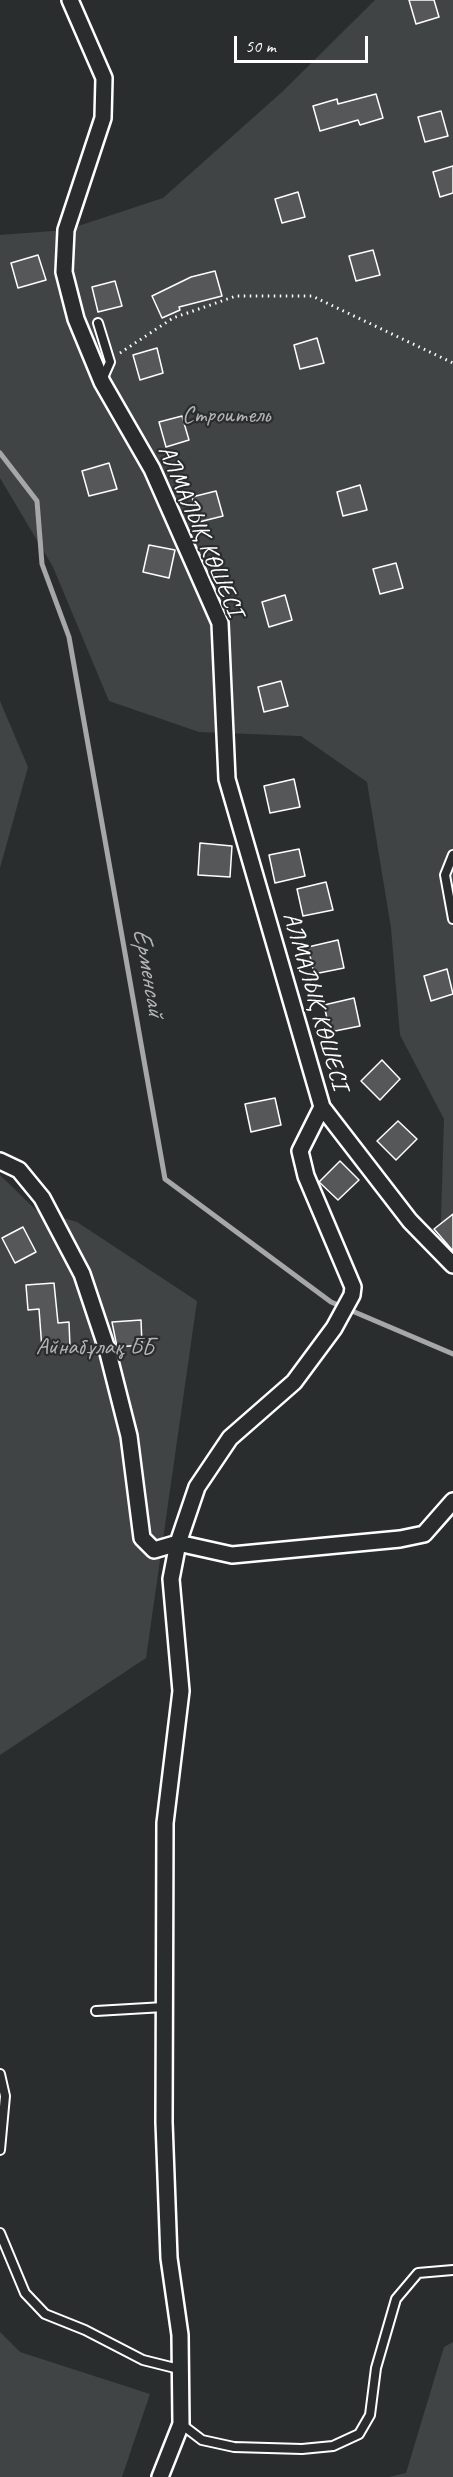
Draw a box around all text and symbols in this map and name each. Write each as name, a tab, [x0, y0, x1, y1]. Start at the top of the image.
scale bar	[237, 24, 370, 62]
text: 50 m	[245, 35, 276, 57]
park label: Строитель	[182, 402, 270, 430]
street label: АЛМАЛЫҚ КӨШЕСІ	[151, 441, 249, 621]
street label: АЛМАЛЫҚ КӨШЕСІ	[276, 909, 354, 1093]
water label: Ерменсай	[125, 926, 171, 1018]
park label: Айнабұлақ ББ	[36, 1334, 154, 1362]

